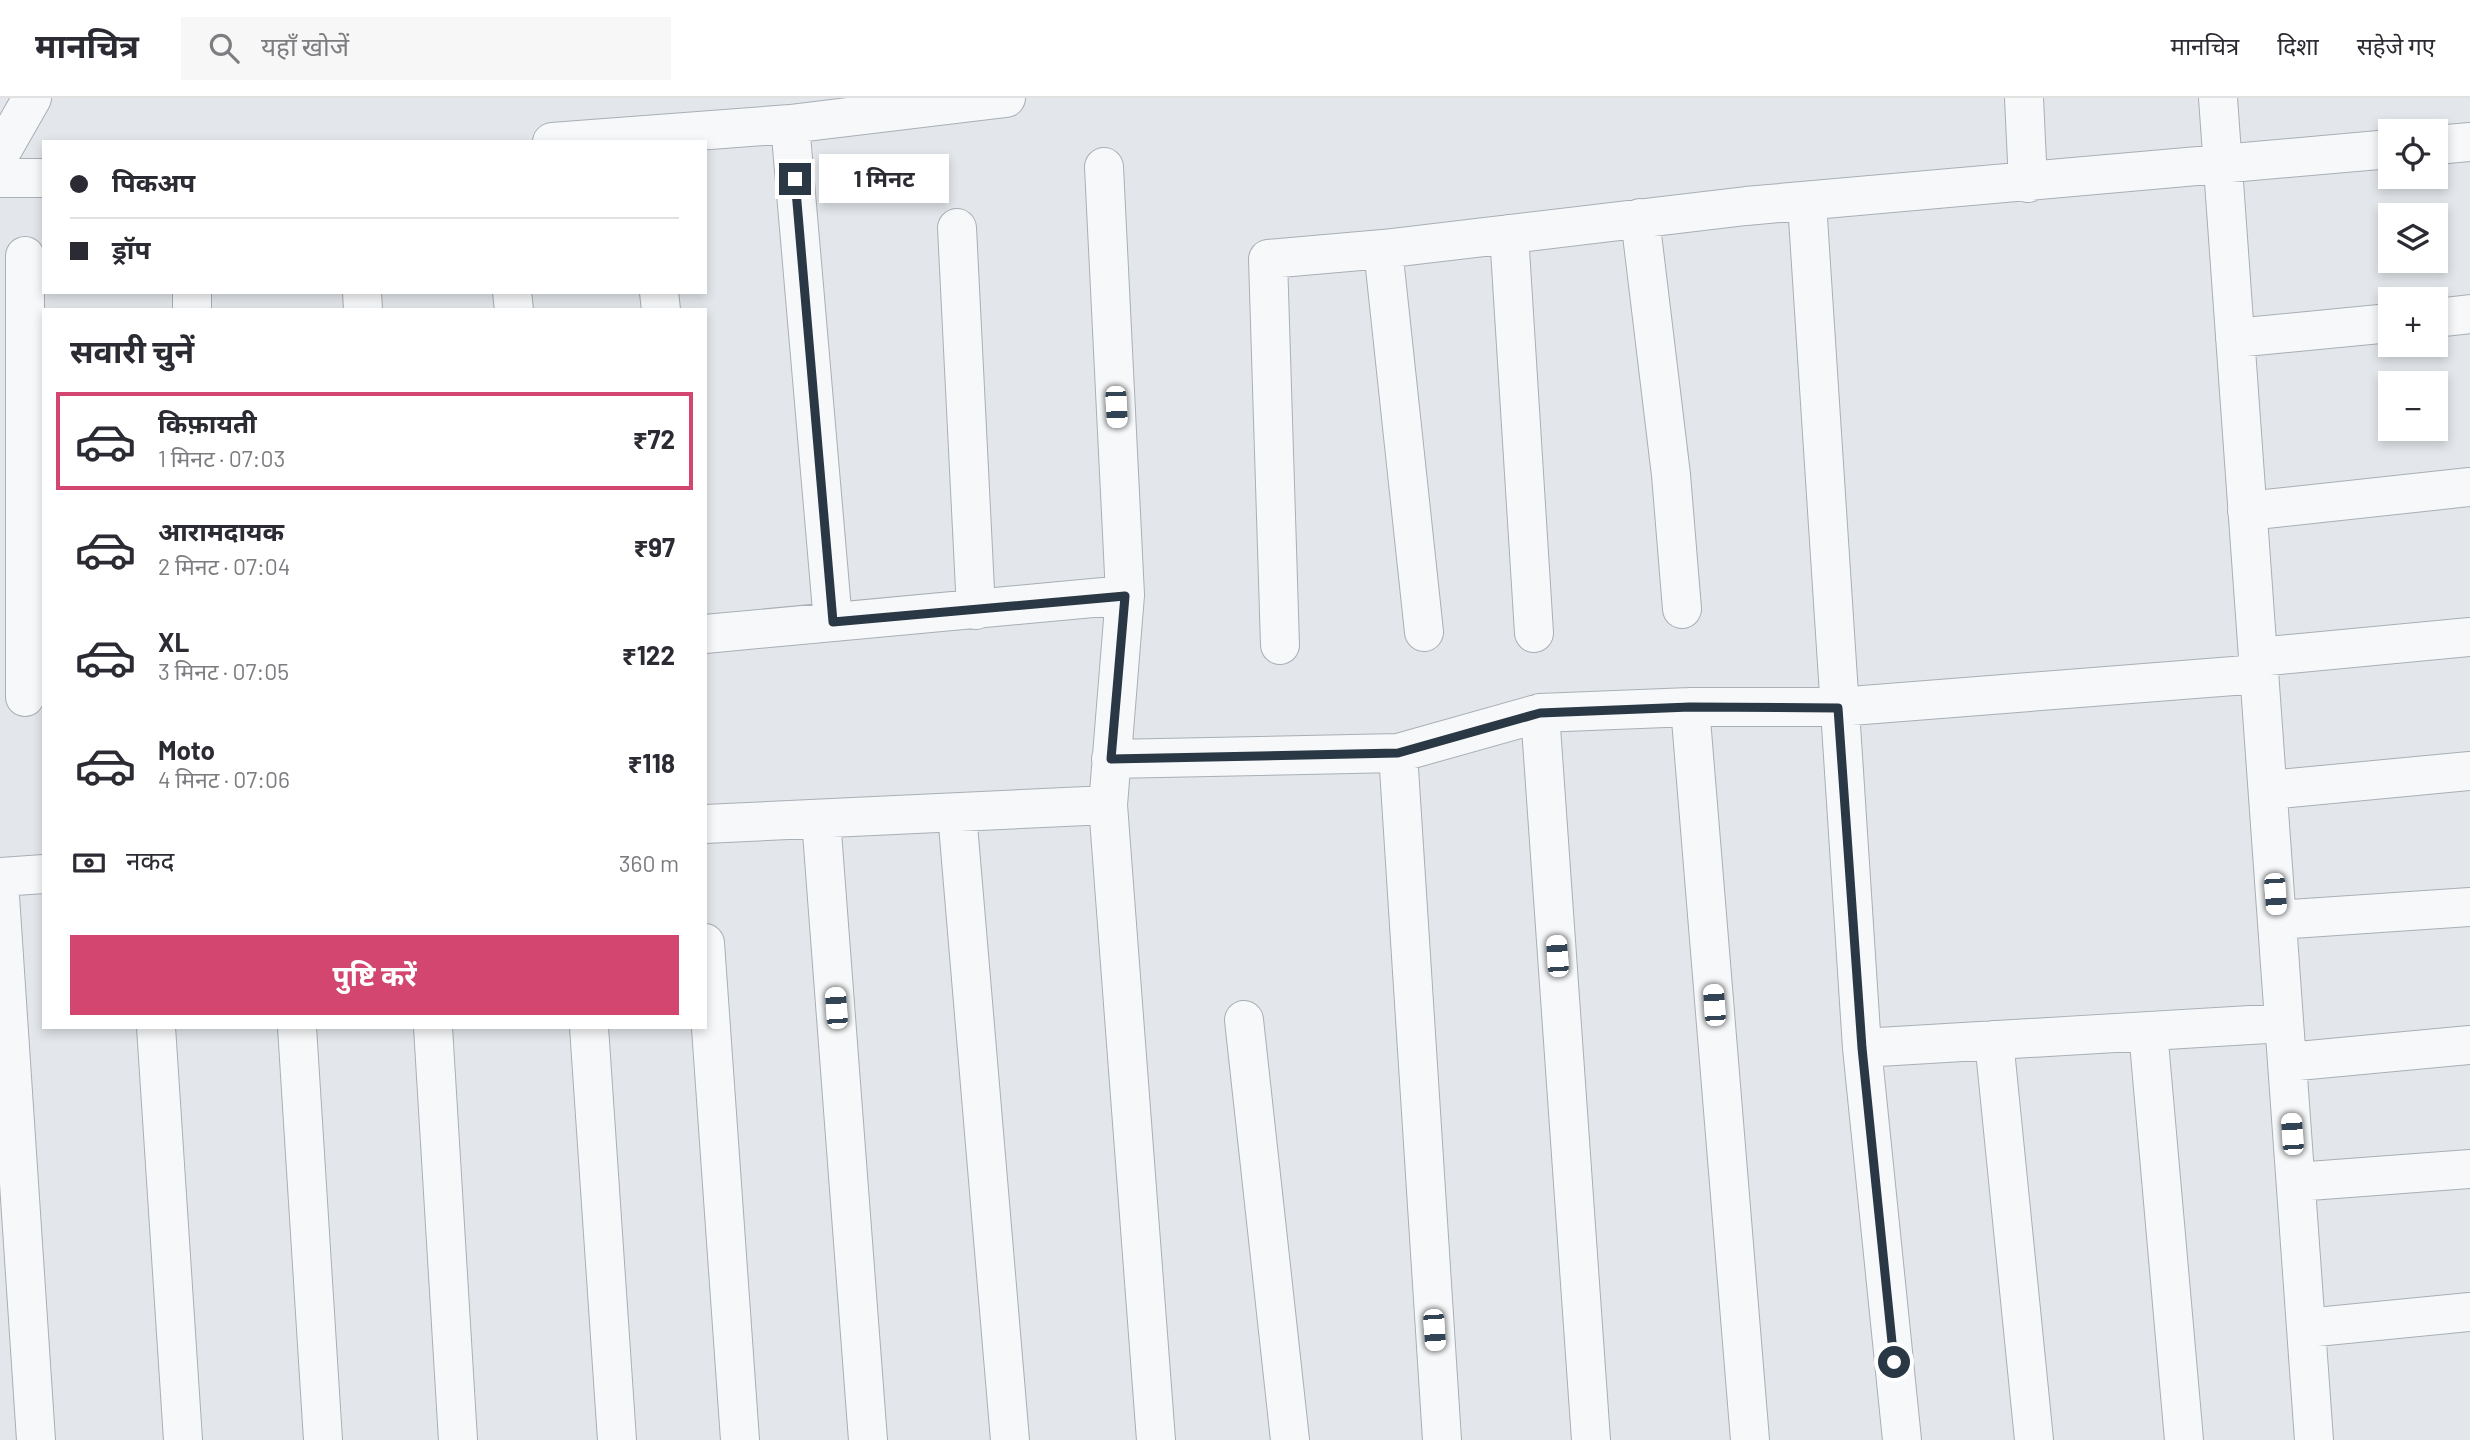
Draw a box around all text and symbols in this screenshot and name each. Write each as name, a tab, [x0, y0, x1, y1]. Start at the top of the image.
search box	[181, 17, 671, 80]
text: मानचित्र	[35, 25, 139, 65]
icon: search	[205, 29, 243, 67]
text: यहाँ खोजें	[261, 30, 349, 61]
text: मानचित्र	[2171, 31, 2239, 60]
text: दिशा	[2277, 31, 2319, 60]
text: सहेजे गए	[2357, 31, 2435, 60]
map controls	[2378, 119, 2448, 441]
button: locate	[2378, 119, 2448, 189]
callout: 1 मिनट	[820, 154, 949, 204]
route end	[779, 163, 811, 195]
text: 1 मिनट	[853, 164, 915, 192]
text: पिकअप	[112, 166, 195, 197]
button: layers	[2378, 203, 2448, 273]
text: ड्रॉप	[112, 233, 150, 264]
button: +	[2378, 287, 2448, 357]
text: सवारी चुनें	[70, 331, 194, 369]
button: −	[2378, 371, 2448, 441]
car	[1105, 385, 1128, 429]
text: किफ़ायती	[158, 407, 257, 438]
icon: car	[74, 410, 137, 473]
text: ₹72	[633, 423, 675, 454]
text: 1 मिनट · 07:03	[158, 444, 285, 472]
text: आरामदायक	[158, 515, 284, 546]
icon: car	[74, 518, 137, 581]
text: ₹97	[633, 531, 675, 562]
text: 2 मिनट · 07:04	[158, 552, 290, 580]
icon: car	[74, 626, 137, 689]
text: XL	[158, 626, 189, 657]
text: ₹122	[622, 639, 675, 670]
text: 3 मिनट · 07:05	[158, 657, 289, 685]
icon: car	[74, 734, 137, 797]
text: Moto	[158, 734, 215, 765]
text: ₹118	[627, 747, 675, 778]
text: 4 मिनट · 07:06	[158, 765, 290, 793]
icon: cash	[70, 844, 108, 882]
text: नकद	[126, 844, 174, 875]
text: 360 m	[619, 849, 679, 877]
car	[2264, 872, 2287, 916]
car	[1546, 934, 1569, 978]
button: पुष्टि करें	[70, 935, 679, 1015]
car	[1703, 983, 1726, 1027]
car	[825, 986, 848, 1030]
car	[2281, 1112, 2304, 1156]
car	[1423, 1308, 1446, 1352]
route start	[1878, 1346, 1910, 1378]

